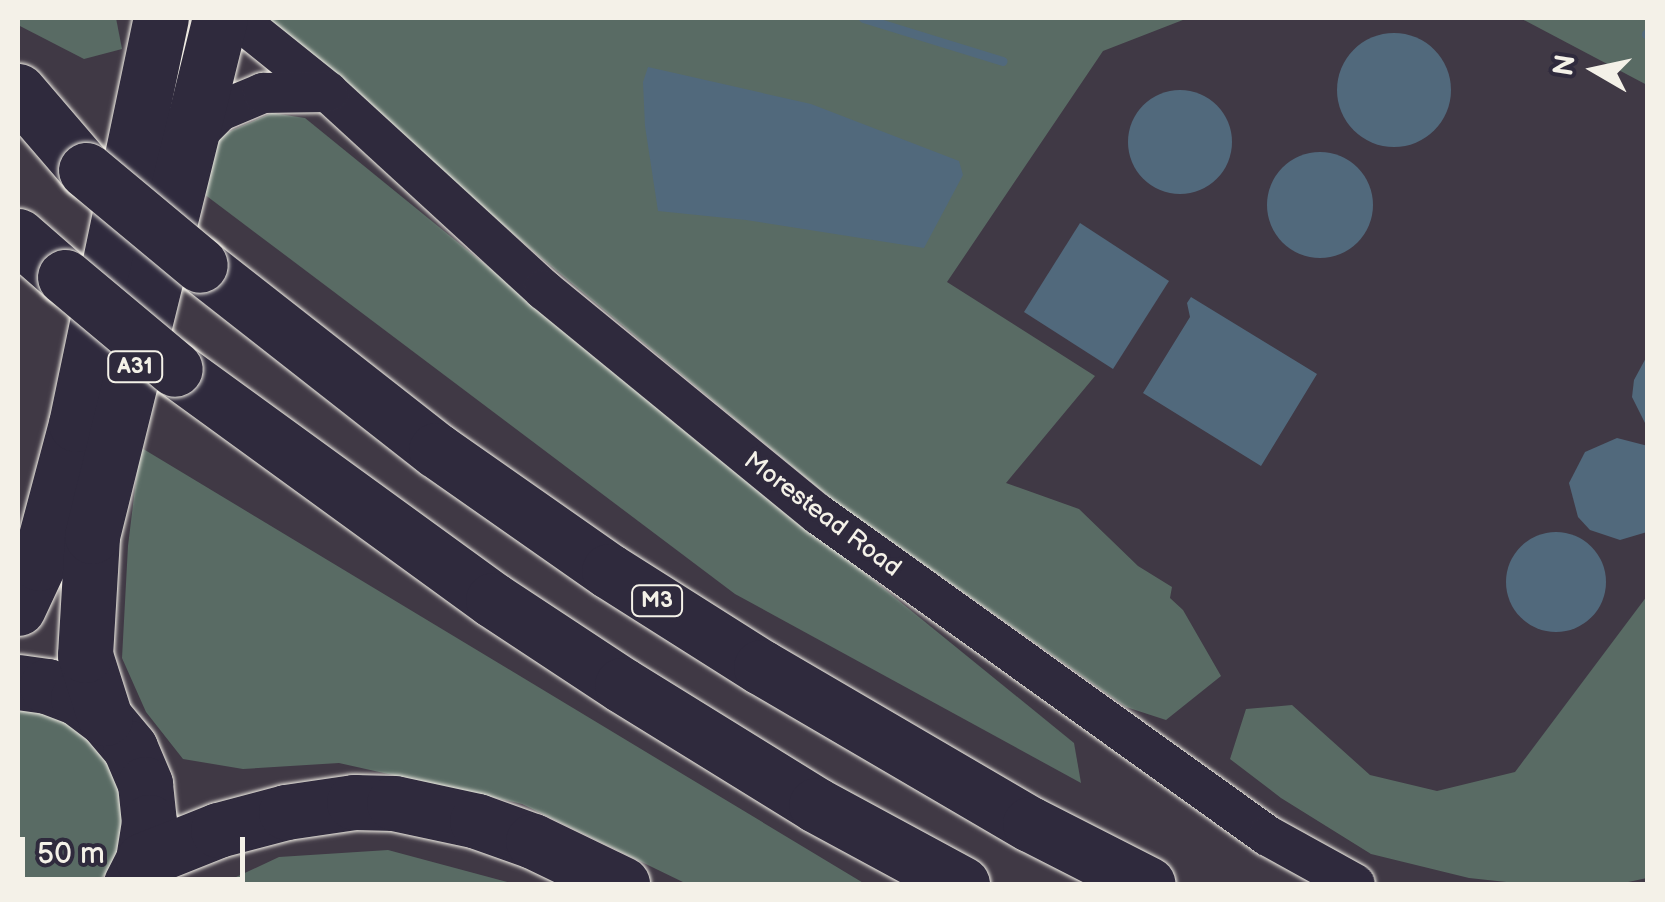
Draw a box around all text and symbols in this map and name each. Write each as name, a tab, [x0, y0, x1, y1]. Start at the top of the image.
north arrow	[1545, 20, 1645, 120]
text: N	[1547, 52, 1583, 78]
road number: A31	[105, 350, 165, 384]
street label: Morestead Road	[738, 446, 906, 584]
road number: M3	[630, 584, 684, 618]
scale bar	[25, 817, 250, 879]
text: 50 m	[37, 836, 105, 872]

